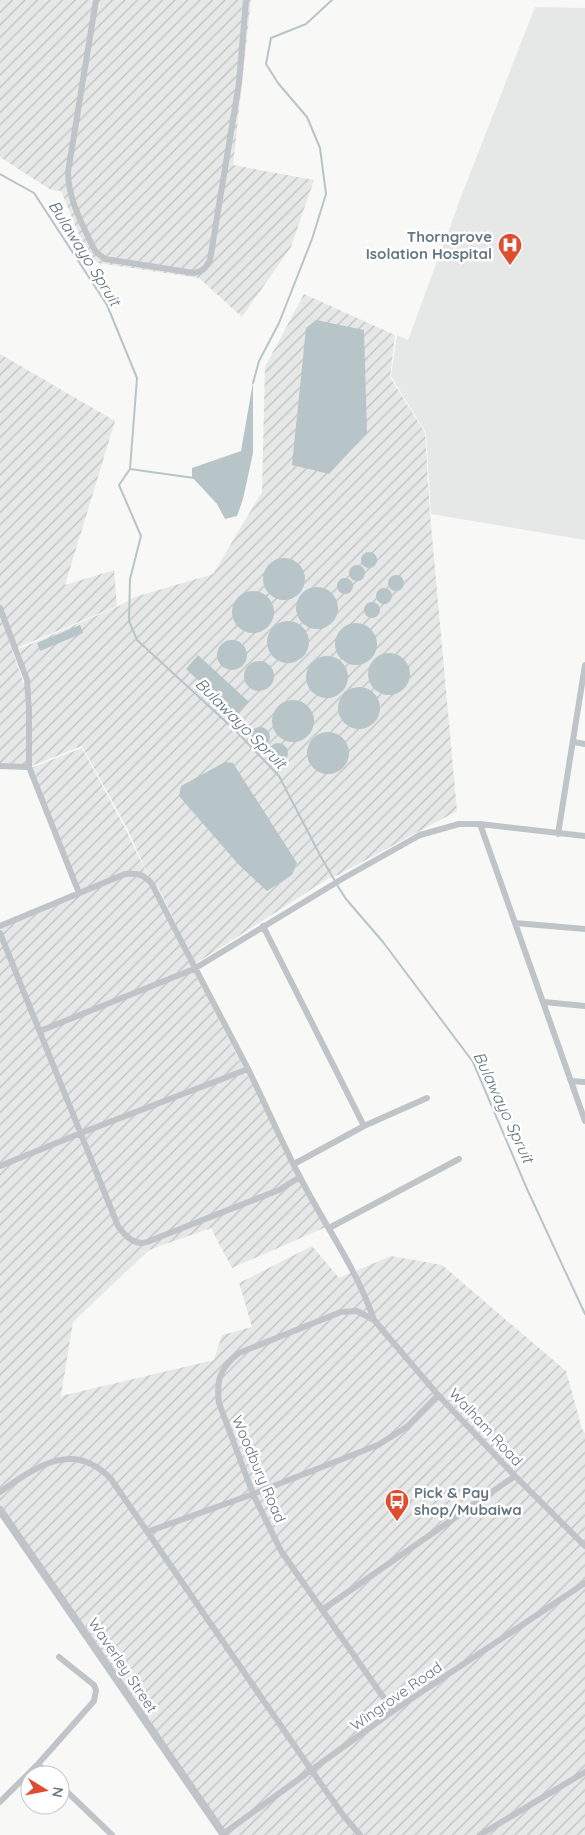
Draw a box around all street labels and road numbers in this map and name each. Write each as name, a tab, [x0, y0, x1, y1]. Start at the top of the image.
street label: Walham Road	[445, 1384, 527, 1470]
street label: Woodbury Road	[228, 1412, 290, 1526]
street label: Waverley Street	[84, 1614, 162, 1716]
street label: Wingrove Road	[346, 1657, 446, 1735]

